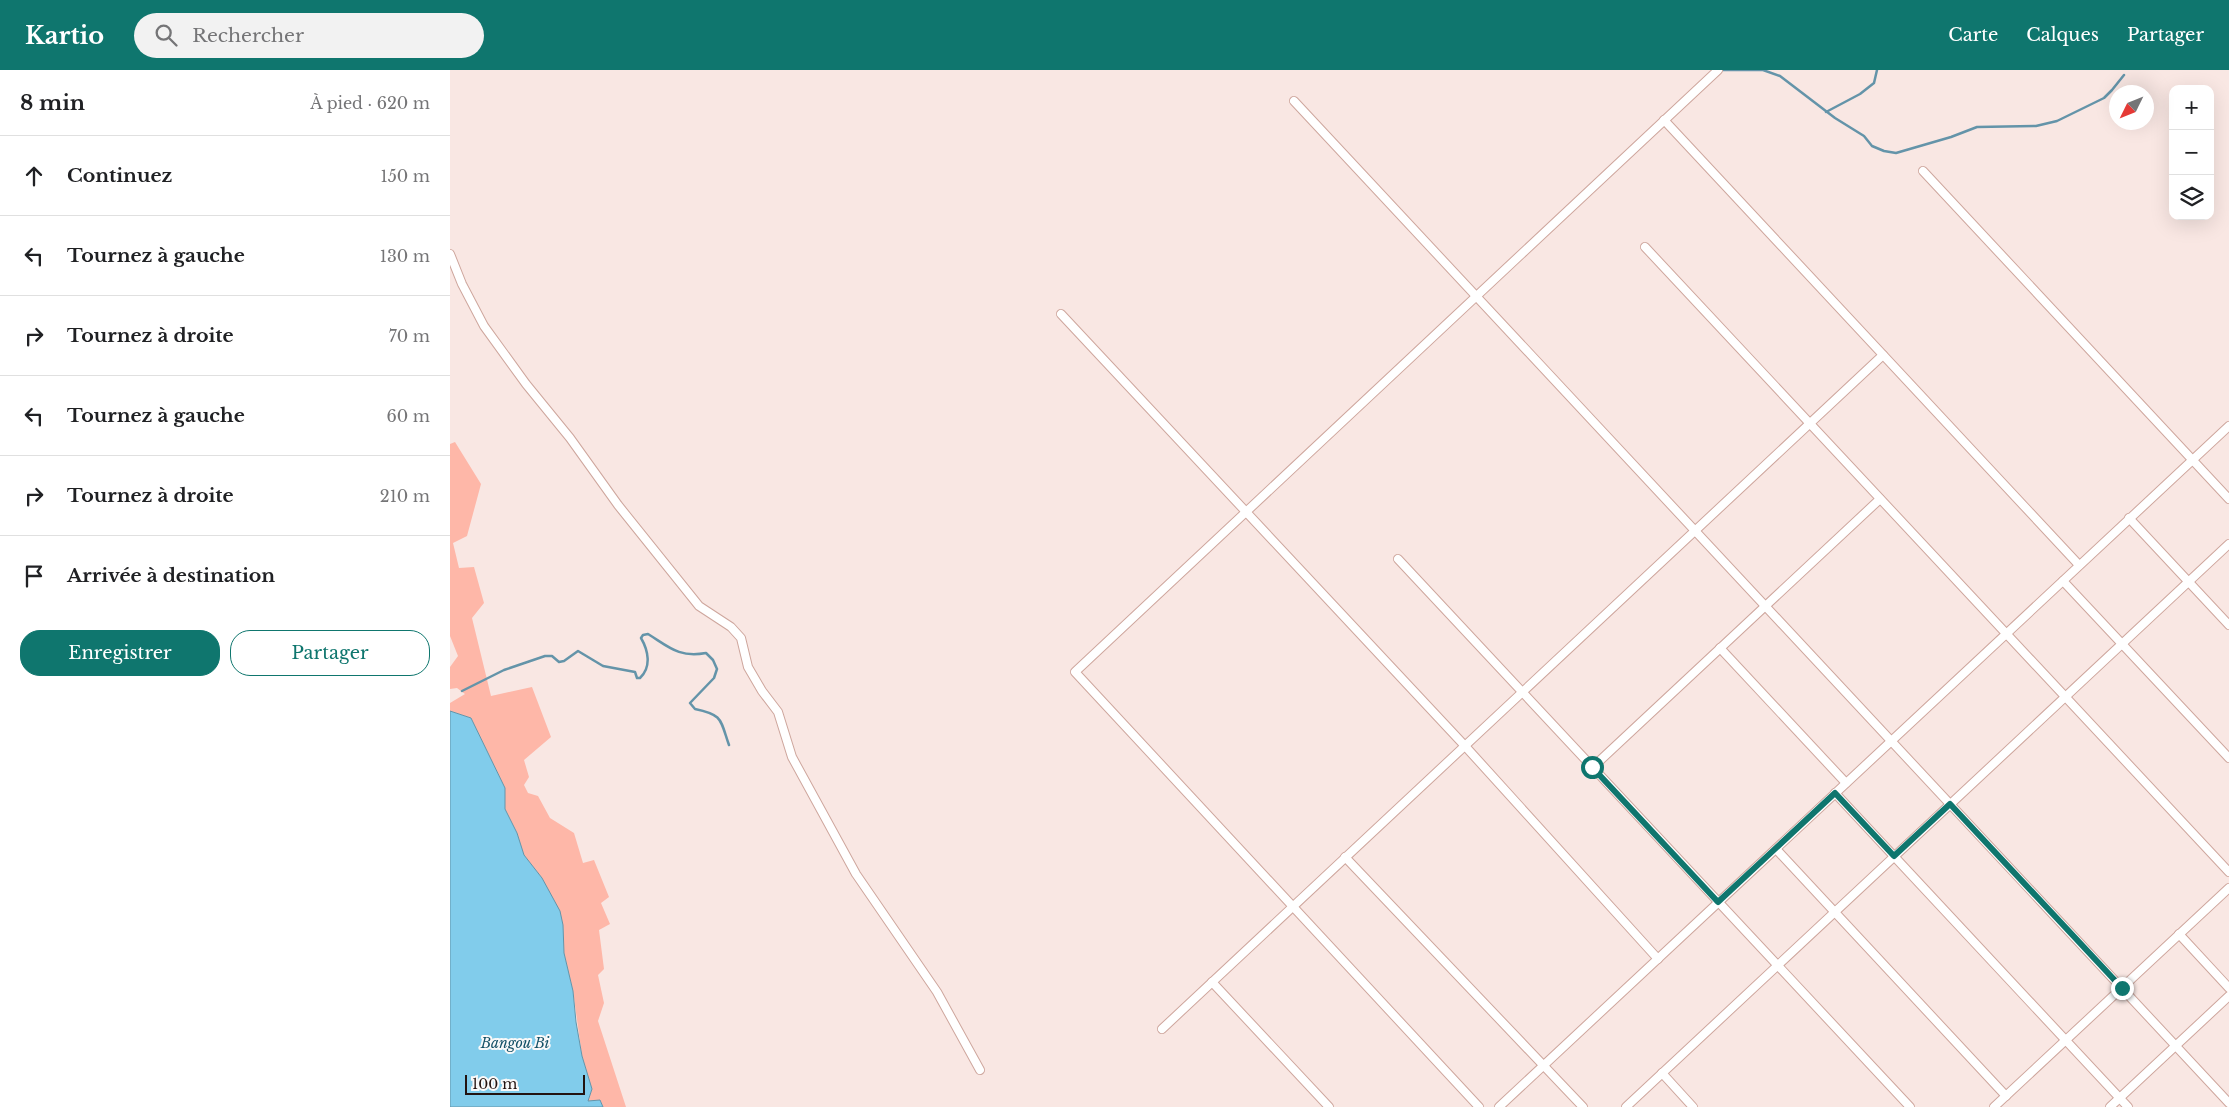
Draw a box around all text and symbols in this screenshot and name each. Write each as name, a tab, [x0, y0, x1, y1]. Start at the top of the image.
search box	[134, 13, 484, 58]
text: Kartio	[25, 21, 104, 50]
icon: search	[152, 21, 180, 49]
text: Rechercher	[192, 24, 304, 47]
text: Carte	[1948, 24, 1998, 46]
text: Calques	[2026, 24, 2099, 46]
text: Partager	[2127, 24, 2204, 46]
north arrow	[2109, 85, 2154, 130]
map controls	[2169, 85, 2214, 220]
button: +	[2169, 85, 2214, 130]
text: 8 min	[20, 90, 85, 116]
text: À pied · 620 m	[310, 93, 430, 113]
button: −	[2169, 130, 2214, 175]
icon: ahead	[20, 162, 48, 190]
text: Continuez	[67, 164, 172, 187]
text: 150 m	[381, 166, 430, 186]
button: layers	[2169, 175, 2214, 220]
icon: left	[20, 242, 48, 270]
text: Tournez à gauche	[67, 244, 245, 267]
text: 130 m	[380, 246, 430, 266]
icon: right	[20, 322, 48, 350]
text: Tournez à droite	[67, 324, 234, 347]
text: 70 m	[389, 326, 430, 346]
icon: left	[20, 402, 48, 430]
text: Tournez à gauche	[67, 404, 245, 427]
text: 60 m	[387, 406, 430, 426]
icon: right	[20, 482, 48, 510]
text: Tournez à droite	[67, 484, 234, 507]
text: 210 m	[380, 486, 430, 506]
icon: arrive	[20, 562, 48, 590]
text: Arrivée à destination	[67, 564, 275, 587]
button: Enregistrer	[20, 630, 220, 676]
button: Partager	[230, 630, 430, 676]
route start	[1581, 756, 1604, 779]
route end	[2111, 977, 2134, 1000]
water label: Bangou Bi	[480, 1034, 549, 1052]
scale bar	[465, 1072, 585, 1095]
text: 100 m	[472, 1075, 517, 1093]

